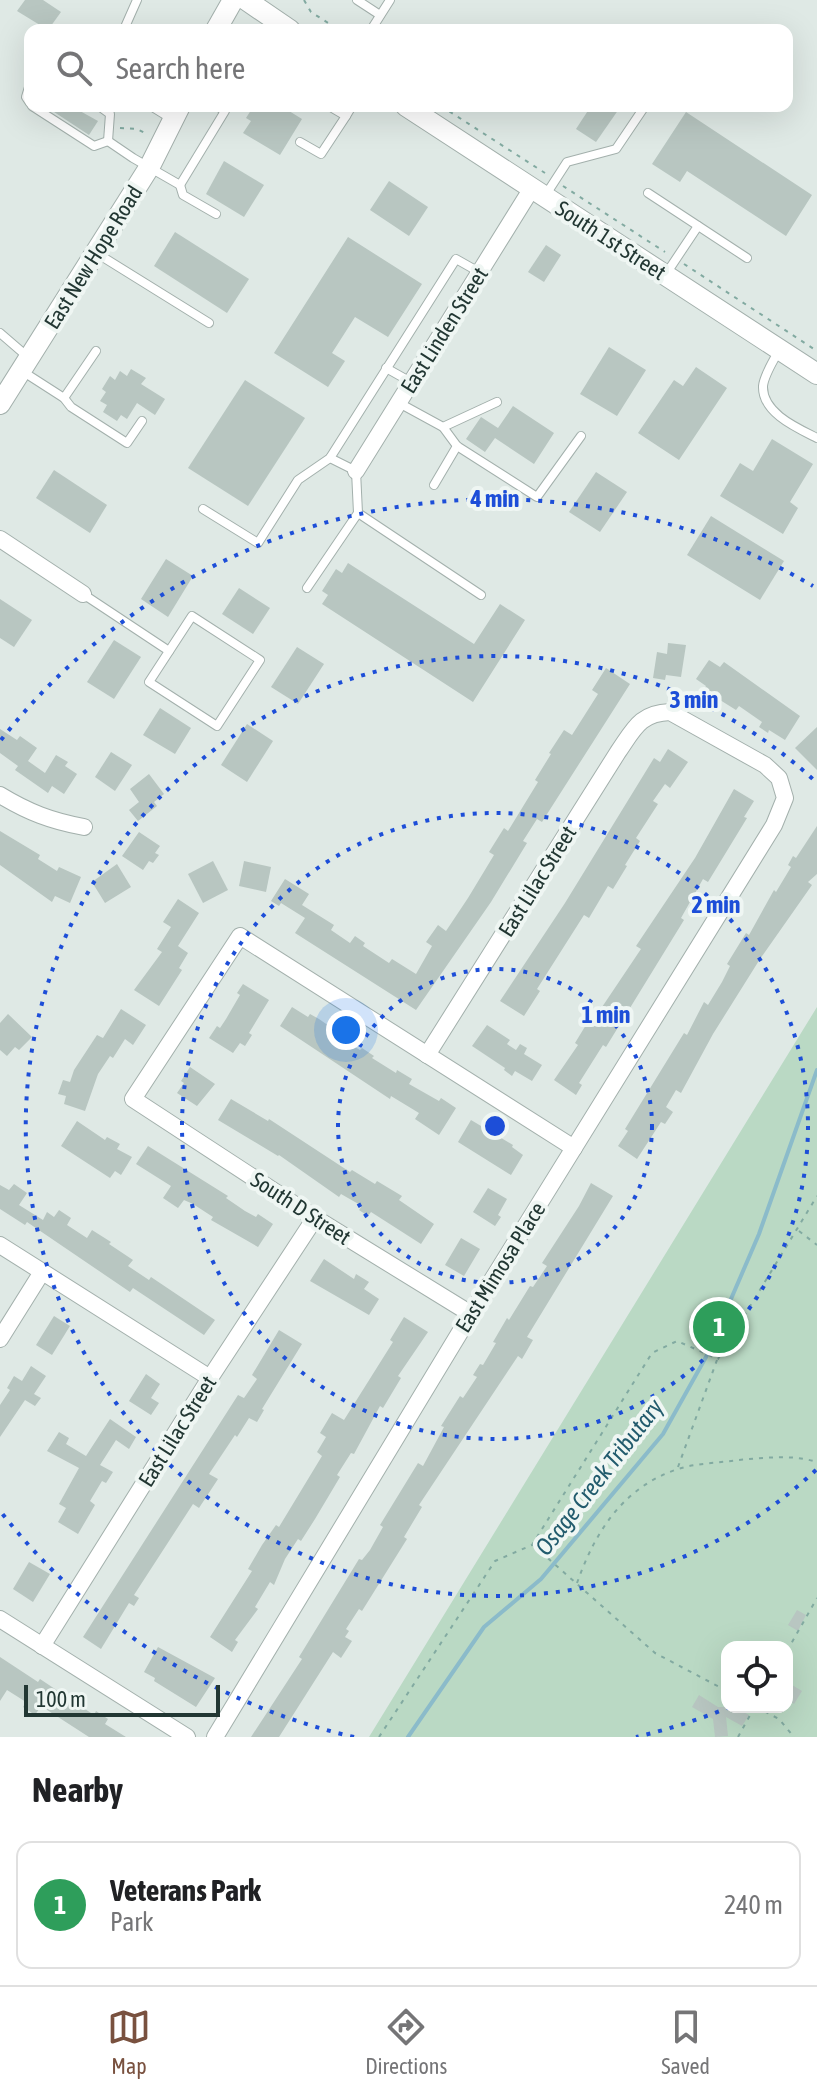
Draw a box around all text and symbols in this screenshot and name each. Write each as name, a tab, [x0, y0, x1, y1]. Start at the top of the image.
search box	[24, 24, 793, 112]
icon: search	[52, 46, 96, 90]
text: Search here	[116, 51, 245, 85]
street label: East New Hope Road	[38, 180, 148, 334]
street label: South 1st Street	[551, 195, 671, 285]
street label: East Linden Street	[395, 262, 493, 398]
text: 4 min	[469, 485, 520, 512]
text: 3 min	[669, 686, 719, 713]
street label: East Lilac Street	[493, 821, 581, 941]
text: 2 min	[691, 891, 741, 918]
text: 1 min	[581, 1001, 631, 1028]
your location	[326, 1010, 366, 1050]
centre of rings	[481, 1112, 509, 1140]
street label: South D Street	[246, 1166, 356, 1250]
street label: East Mimosa Place	[450, 1197, 550, 1337]
pin: 1	[693, 1297, 745, 1357]
street label: East Lilac Street	[133, 1371, 221, 1491]
water label: Osage Creek Tributary	[530, 1394, 668, 1560]
map controls	[721, 1641, 793, 1713]
button: locate	[721, 1641, 793, 1713]
scale bar	[24, 1681, 220, 1717]
text: 100 m	[36, 1686, 86, 1712]
text: Nearby	[32, 1770, 123, 1809]
text: Veterans Park	[110, 1873, 261, 1907]
text: 1	[54, 1890, 66, 1920]
text: 240 m	[724, 1890, 783, 1920]
text: Park	[110, 1907, 153, 1937]
tab: Map	[107, 2005, 151, 2079]
tab: Directions	[365, 2005, 447, 2079]
tab: Saved	[661, 2005, 710, 2079]

